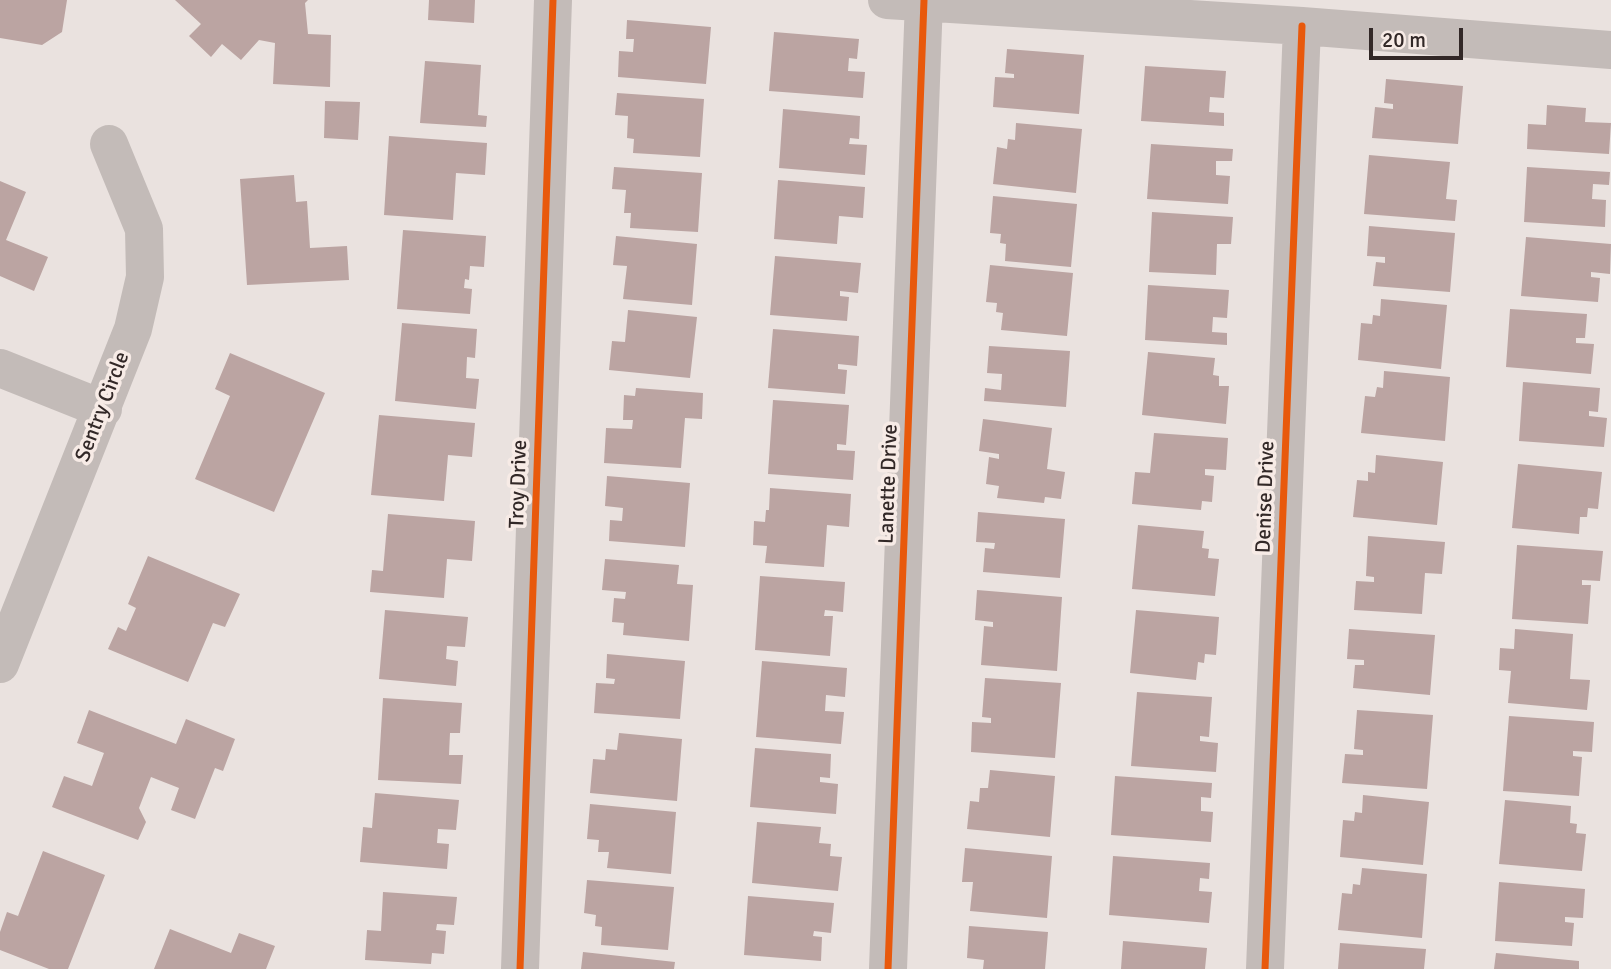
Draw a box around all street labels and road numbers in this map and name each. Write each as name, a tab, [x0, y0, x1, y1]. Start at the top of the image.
street label: Sentry Circle	[70, 348, 136, 466]
street label: Lanette Drive	[874, 424, 904, 544]
street label: Troy Drive	[505, 439, 533, 529]
street label: Denise Drive	[1251, 440, 1281, 554]

